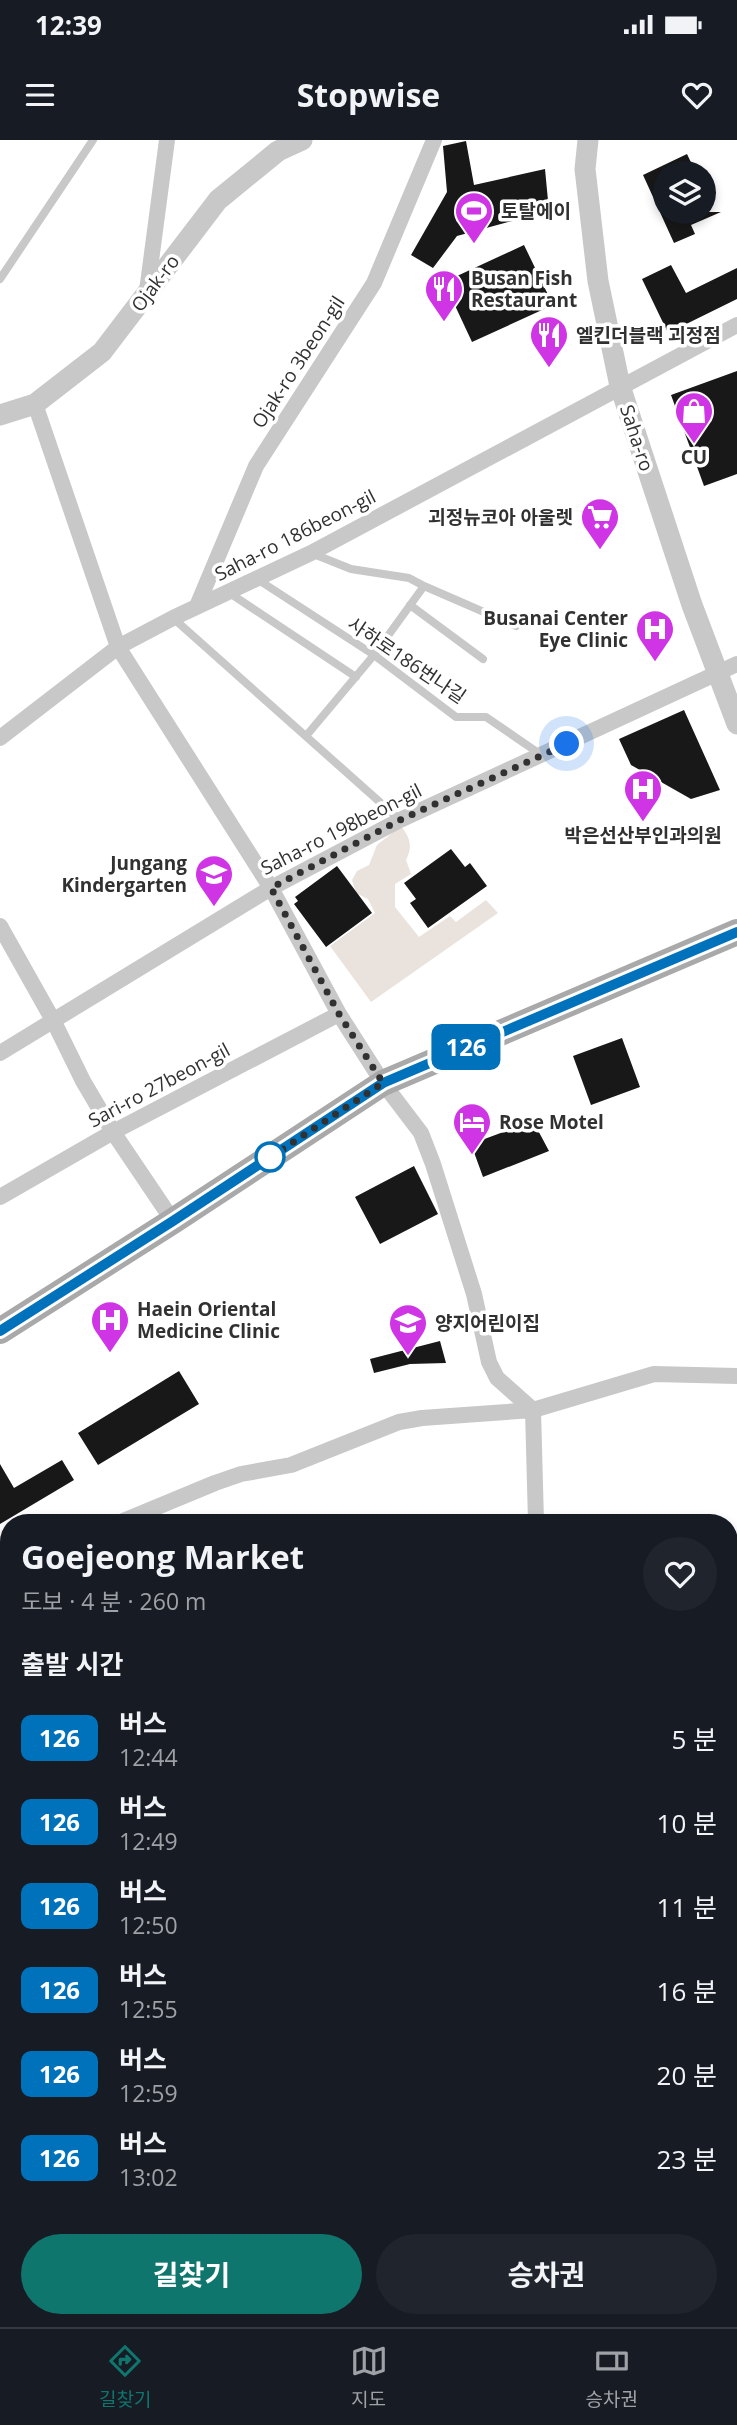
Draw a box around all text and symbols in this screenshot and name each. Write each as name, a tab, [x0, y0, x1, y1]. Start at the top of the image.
text: 12:39	[35, 7, 102, 43]
text: Stopwise	[297, 73, 440, 116]
icon: menu	[21, 76, 59, 114]
icon: heart	[678, 76, 716, 114]
map controls	[653, 161, 716, 224]
button: layers	[653, 161, 716, 224]
sports icon: 토탈에이	[453, 190, 495, 245]
place label: 토탈에이	[501, 198, 571, 224]
street label: Ojak-ro	[125, 249, 185, 317]
place label: Busan Fish Restaurant	[471, 265, 577, 313]
restaurant icon: Busan Fish Restaurant	[423, 268, 465, 323]
street label: Ojak-ro 3beon-gil	[246, 291, 350, 433]
restaurant icon: 엘킨더블랙 괴정점	[528, 314, 570, 369]
place label: 엘킨더블랙 괴정점	[576, 322, 721, 348]
shop icon: CU	[673, 390, 715, 445]
street label: Saha-ro	[614, 401, 660, 475]
place label: CU	[681, 444, 707, 470]
street label: Saha-ro 186beon-gil	[210, 483, 380, 587]
supermarket icon: 괴정뉴코아 아울렛	[579, 496, 621, 551]
place label: 괴정뉴코아 아울렛	[428, 504, 573, 530]
place label: Busanai Center Eye Clinic	[483, 605, 628, 653]
hospital icon: Busanai Center Eye Clinic	[634, 608, 676, 663]
street label: 사하로186번나길	[343, 611, 471, 709]
your location	[549, 726, 584, 761]
hospital icon: 박은선산부인과의원	[622, 768, 664, 823]
street label: Saha-ro 198beon-gil	[256, 777, 426, 881]
place label: 박은선산부인과의원	[564, 822, 722, 848]
place label: Jungang Kindergarten	[61, 850, 187, 898]
school or university icon: Jungang Kindergarten	[193, 853, 235, 908]
line badge: 126	[426, 1024, 506, 1070]
text: 126	[445, 1030, 487, 1063]
street label: Sari-ro 27beon-gil	[84, 1037, 234, 1133]
hotel icon: Rose Motel	[451, 1101, 493, 1156]
place label: Rose Motel	[499, 1109, 604, 1135]
unlabelled marker	[255, 1142, 285, 1172]
place label: Haein Oriental Medicine Clinic	[137, 1296, 280, 1344]
hospital icon: Haein Oriental Medicine Clinic	[89, 1299, 131, 1354]
school or university icon: 양지어린이집	[387, 1302, 429, 1357]
place label: 양지어린이집	[435, 1310, 540, 1336]
text: Goejeong Market	[21, 1534, 304, 1579]
button: heart	[643, 1537, 717, 1611]
text: 도보 · 4 분 · 260 m	[21, 1585, 206, 1617]
text: 출발 시간	[21, 1646, 123, 1682]
text: 버스	[119, 1705, 167, 1741]
text: 126	[39, 1721, 80, 1754]
text: 5 분	[671, 1721, 717, 1757]
text: 12:44	[119, 1741, 178, 1773]
text: 버스	[119, 1789, 167, 1825]
text: 126	[39, 1805, 80, 1838]
text: 10 분	[657, 1805, 717, 1841]
text: 12:49	[119, 1825, 178, 1857]
text: 버스	[119, 1873, 167, 1909]
text: 126	[39, 1889, 80, 1922]
text: 11 분	[657, 1889, 717, 1925]
text: 12:50	[119, 1909, 178, 1941]
text: 버스	[119, 1957, 167, 1993]
text: 126	[39, 1973, 80, 2006]
text: 16 분	[657, 1973, 717, 2009]
text: 12:55	[119, 1993, 178, 2025]
text: 버스	[119, 2041, 167, 2077]
text: 126	[39, 2057, 80, 2090]
text: 20 분	[657, 2057, 717, 2093]
text: 12:59	[119, 2077, 178, 2109]
text: 버스	[119, 2125, 167, 2161]
text: 126	[39, 2141, 80, 2174]
text: 23 분	[657, 2141, 717, 2177]
text: 13:02	[119, 2161, 178, 2193]
button: 길찾기	[21, 2234, 362, 2314]
button: 승차권	[376, 2234, 717, 2314]
tab: 길찾기	[99, 2342, 151, 2412]
tab: 지도	[350, 2342, 388, 2412]
tab: 승차권	[586, 2342, 638, 2412]

